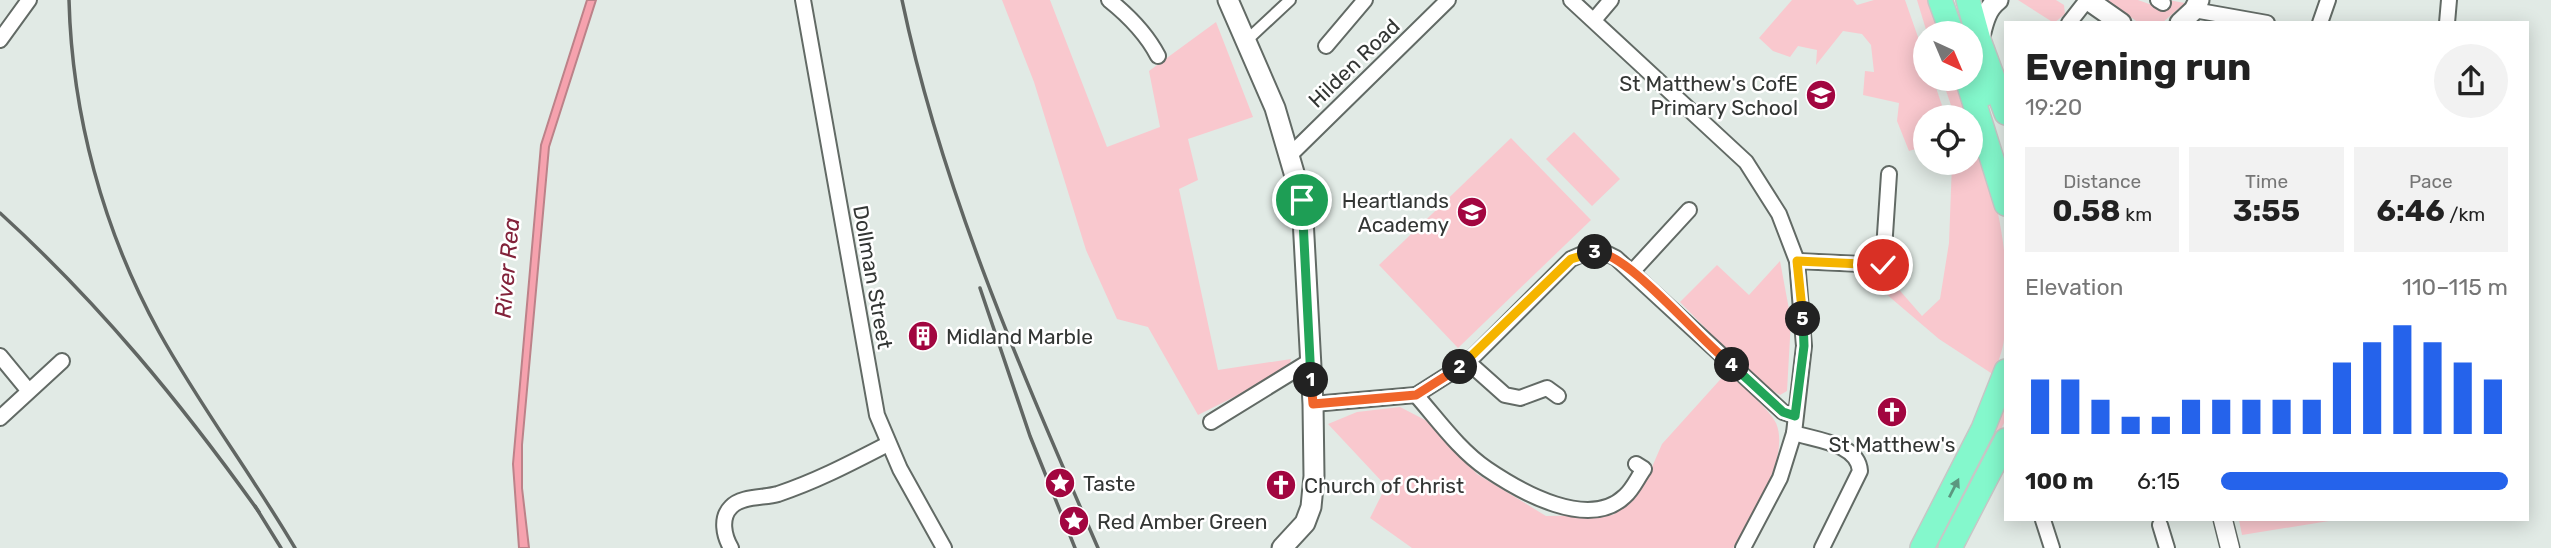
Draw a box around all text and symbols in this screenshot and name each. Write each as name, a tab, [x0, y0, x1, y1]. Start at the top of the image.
street label: Hilden Road	[1303, 13, 1405, 113]
north arrow	[1913, 21, 1983, 91]
map controls	[1913, 21, 1983, 175]
text: Evening run	[2025, 44, 2251, 90]
button: share	[2434, 44, 2508, 118]
place label: St Matthew's CofE Primary School	[1619, 71, 1798, 120]
school or university icon: St Matthew's CofE Primary School	[1804, 78, 1838, 112]
text: 19:20	[2025, 93, 2082, 121]
button: locate	[1913, 105, 1983, 175]
pin	[1272, 170, 1332, 230]
text: Distance	[2063, 170, 2141, 193]
text: Time	[2245, 170, 2288, 193]
text: Pace	[2409, 170, 2453, 193]
icon: arrive	[1283, 181, 1321, 219]
place label: Heartlands Academy	[1342, 188, 1449, 237]
text: 0.58	[2052, 193, 2121, 229]
text: 3:55	[2233, 193, 2300, 229]
text: 6:46	[2376, 193, 2445, 229]
school or university icon: Heartlands Academy	[1455, 195, 1489, 229]
street label: Dollman Street	[848, 203, 898, 351]
text: km	[2121, 203, 2152, 226]
text: /km	[2445, 203, 2485, 226]
water label: River Rea	[489, 216, 525, 320]
pin: 3	[1578, 234, 1612, 270]
pin	[1853, 235, 1913, 295]
text: 3	[1588, 240, 1601, 263]
icon: check	[1864, 246, 1902, 284]
text: Elevation	[2025, 273, 2124, 301]
text: 110–115 m	[2402, 273, 2508, 301]
pin: 5	[1786, 302, 1820, 336]
text: 5	[1796, 307, 1809, 330]
building icon: Midland Marble	[906, 319, 940, 353]
place label: Midland Marble	[946, 324, 1093, 349]
pin: 4	[1714, 348, 1750, 382]
pin: 2	[1442, 350, 1478, 384]
text: 4	[1725, 353, 1738, 376]
text: 2	[1453, 355, 1466, 378]
pin: 1	[1294, 362, 1328, 398]
text: 1	[1306, 368, 1315, 391]
church icon: St Matthew's	[1875, 395, 1909, 429]
place label: St Matthew's	[1829, 432, 1955, 457]
place icon: Taste	[1043, 466, 1077, 500]
text: 100 m	[2025, 467, 2094, 495]
text: 6:15	[2137, 467, 2180, 495]
church icon: Church of Christ	[1264, 468, 1298, 502]
place label: Taste	[1083, 471, 1135, 496]
place label: Church of Christ	[1304, 473, 1464, 498]
one-way arrow	[1948, 478, 1959, 498]
place icon: Red Amber Green	[1057, 504, 1091, 538]
place label: Red Amber Green	[1097, 509, 1267, 534]

